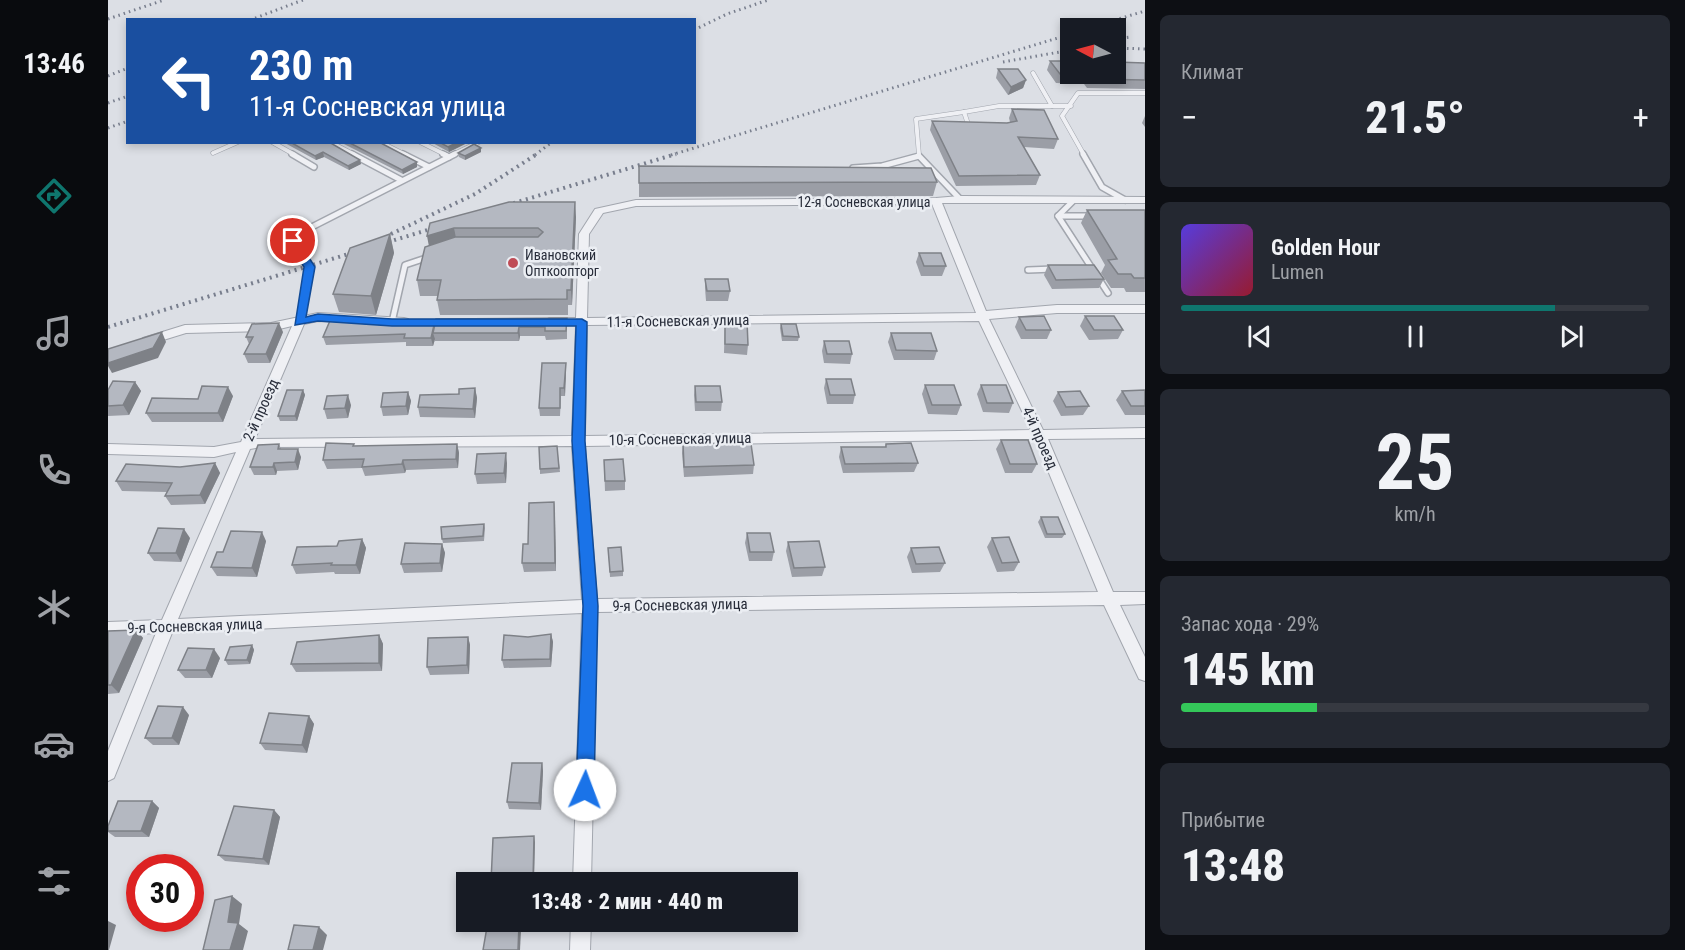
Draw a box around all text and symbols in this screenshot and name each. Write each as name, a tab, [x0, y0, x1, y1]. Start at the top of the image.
north arrow	[1060, 18, 1126, 84]
map controls	[1060, 18, 1126, 84]
text: 230 m	[249, 41, 354, 90]
icon: left	[150, 42, 228, 120]
text: 13:46	[23, 48, 85, 80]
text: Климат	[1181, 60, 1243, 84]
text: 11-я Сосневская улица	[249, 91, 506, 123]
text: 21.5°	[1365, 91, 1465, 144]
text: −	[1181, 98, 1198, 137]
text: +	[1633, 98, 1649, 137]
icon: directions	[33, 175, 75, 217]
street label: 12-я Сосневская улица	[797, 194, 931, 210]
pin	[267, 215, 318, 266]
icon: arrive	[276, 224, 309, 257]
text: Golden Hour	[1271, 235, 1380, 260]
place label: Ивановский Опткоопторг	[525, 247, 599, 279]
marker: Ивановский Опткоопторг	[506, 256, 520, 270]
text: Lumen	[1271, 260, 1324, 284]
street label: 11-я Сосневская улица	[607, 311, 749, 331]
icon: music	[33, 312, 75, 354]
icon: previous	[1243, 320, 1276, 353]
icon: pause	[1399, 320, 1432, 353]
icon: next	[1555, 320, 1588, 353]
street label: 2-й проезд	[239, 376, 283, 444]
street label: 4-й проезд	[1018, 404, 1062, 472]
text: 25	[1376, 417, 1454, 508]
street label: 10-я Сосневская улица	[609, 429, 751, 449]
icon: phone	[33, 449, 75, 491]
text: km/h	[1394, 502, 1436, 526]
icon: climate	[33, 586, 75, 628]
street label: 9-я Сосневская улица	[612, 595, 748, 615]
text: Запас хода · 29%	[1181, 612, 1319, 636]
street label: 9-я Сосневская улица	[127, 615, 263, 637]
text: 145 km	[1181, 643, 1315, 696]
icon: car	[33, 723, 75, 765]
position arrow	[553, 758, 617, 822]
text: Прибытие	[1181, 808, 1265, 832]
text: 13:48	[1181, 839, 1285, 892]
speed limit sign: 30	[126, 854, 204, 932]
icon: filters	[33, 860, 75, 902]
text: 13:48 · 2 мин · 440 m	[531, 889, 723, 914]

